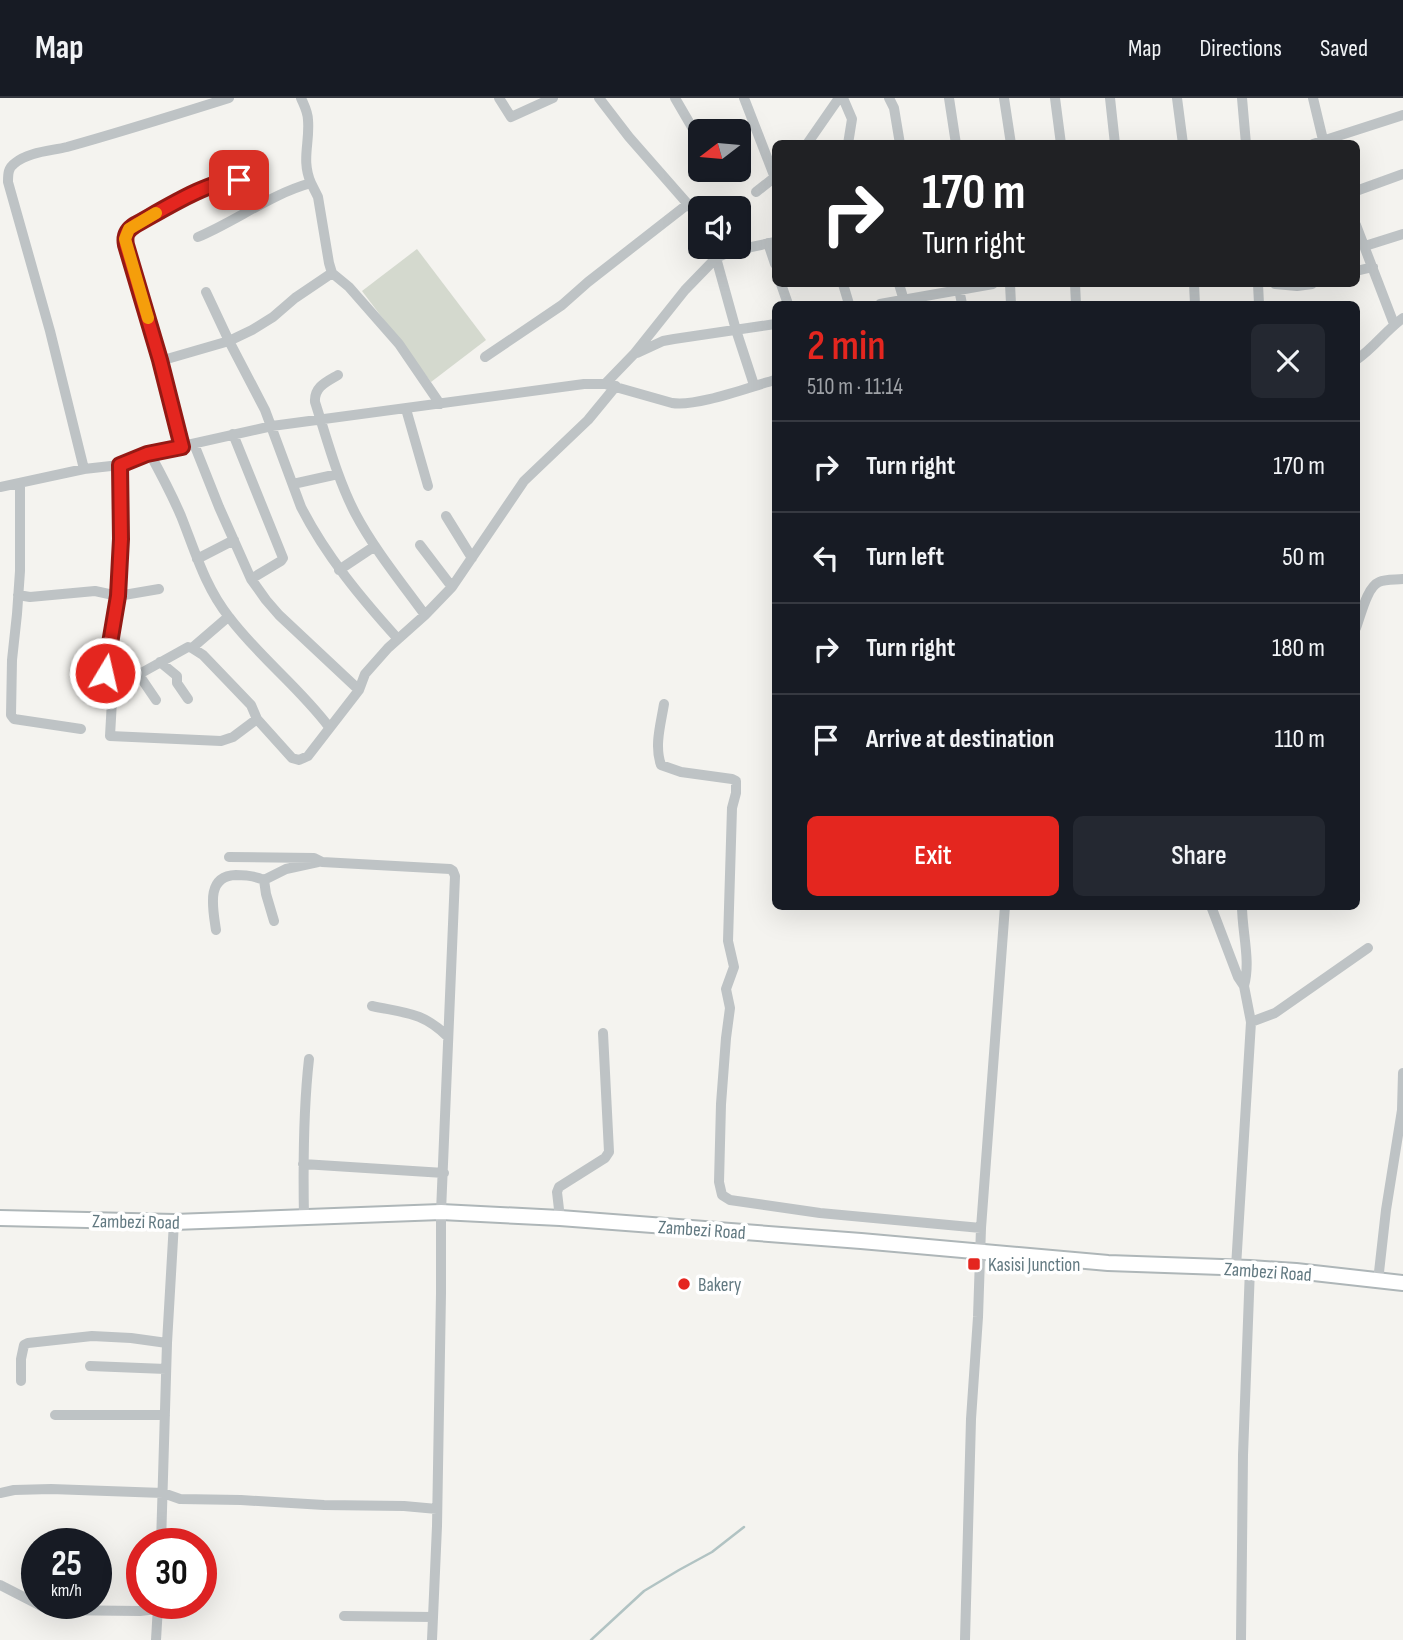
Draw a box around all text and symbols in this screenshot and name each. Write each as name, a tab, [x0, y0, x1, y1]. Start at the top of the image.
text: Map	[35, 28, 84, 68]
text: Map	[1128, 34, 1161, 63]
text: Directions	[1199, 34, 1282, 63]
text: Saved	[1320, 34, 1368, 63]
north arrow	[688, 119, 751, 182]
map controls	[688, 119, 751, 259]
pin	[209, 150, 269, 210]
icon: arrive	[220, 161, 258, 199]
text: 170 m	[922, 164, 1026, 223]
icon: right	[807, 168, 898, 259]
button: sound	[688, 196, 751, 259]
text: Turn right	[922, 224, 1026, 263]
text: 2 min	[807, 321, 886, 372]
button: close	[1251, 324, 1325, 398]
text: 510 m · 11:14	[807, 373, 903, 401]
icon: right	[807, 448, 845, 486]
text: Turn right	[866, 451, 955, 482]
text: 170 m	[1273, 451, 1325, 482]
icon: left	[807, 539, 845, 577]
text: Turn left	[866, 542, 944, 573]
text: 50 m	[1282, 542, 1325, 573]
icon: right	[807, 630, 845, 668]
text: Turn right	[866, 633, 955, 664]
text: 180 m	[1272, 633, 1325, 664]
position arrow	[68, 636, 142, 710]
icon: arrive	[807, 721, 845, 759]
text: Arrive at destination	[866, 724, 1054, 755]
text: 110 m	[1274, 724, 1325, 755]
button: Exit	[807, 816, 1059, 896]
button: Share	[1073, 816, 1325, 896]
street label: Zambezi Road	[92, 1210, 180, 1235]
street label: Zambezi Road	[657, 1216, 746, 1245]
place label: Kasisi Junction	[988, 1254, 1080, 1277]
marker: Kasisi Junction	[966, 1256, 982, 1272]
street label: Zambezi Road	[1223, 1258, 1312, 1287]
place label: Bakery	[698, 1274, 742, 1297]
marker: Bakery	[676, 1276, 692, 1292]
speed limit sign: 30	[126, 1528, 217, 1619]
text: 25	[51, 1543, 82, 1586]
text: km/h	[51, 1580, 82, 1601]

